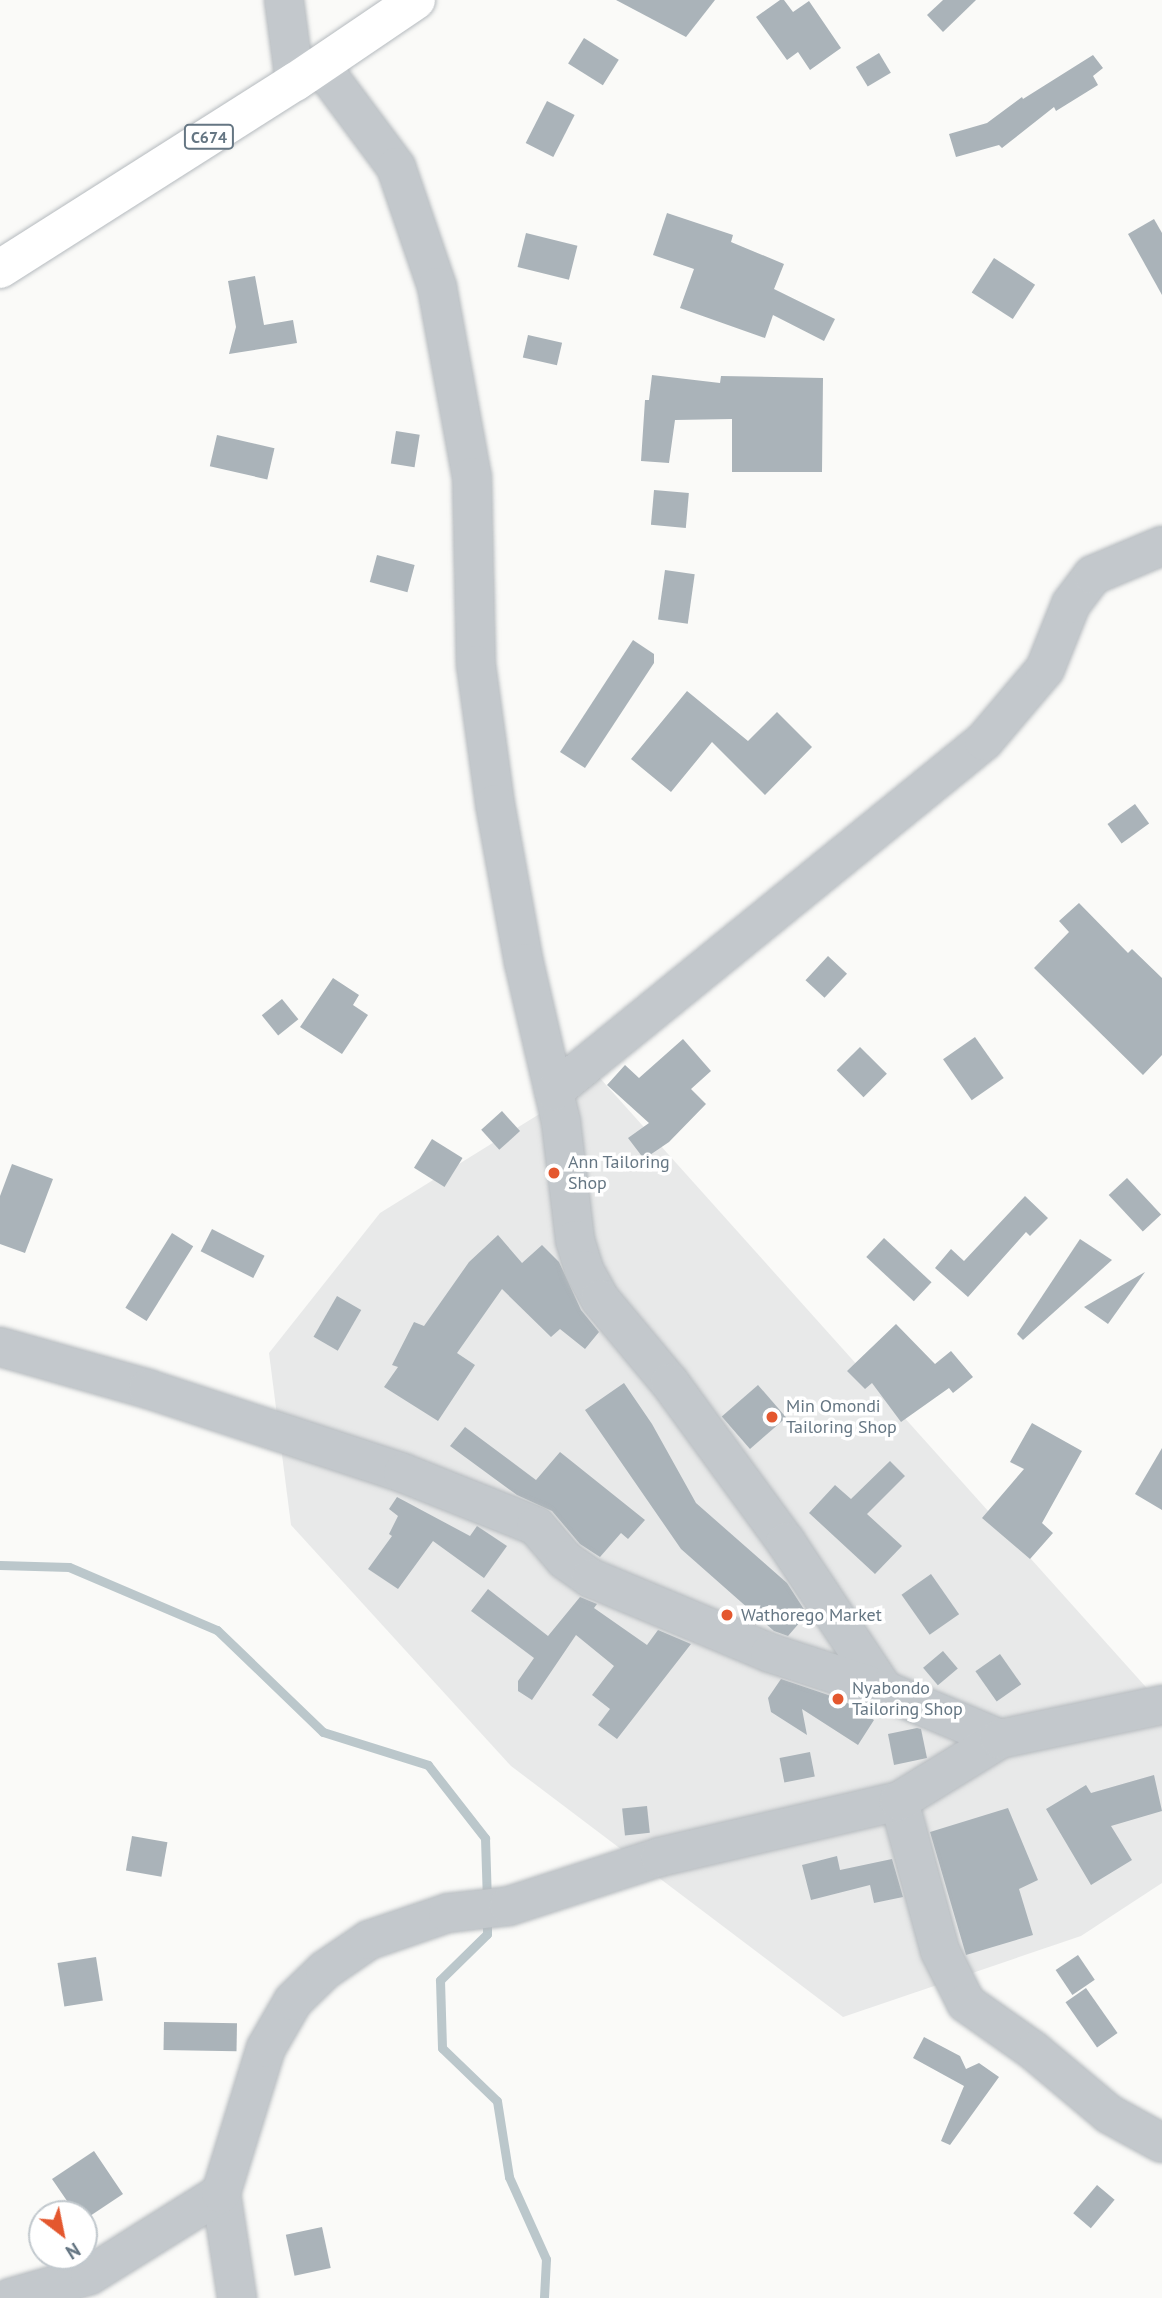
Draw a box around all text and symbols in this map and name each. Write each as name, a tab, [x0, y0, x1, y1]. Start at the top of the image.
road number: C674	[183, 125, 235, 150]
place label: Ann Tailoring Shop	[568, 1152, 670, 1194]
marker: Ann Tailoring Shop	[546, 1165, 562, 1181]
place label: Min Omondi Tailoring Shop	[786, 1396, 897, 1438]
marker: Min Omondi Tailoring Shop	[764, 1409, 780, 1425]
place label: Wathorego Market	[741, 1604, 882, 1626]
marker: Wathorego Market	[719, 1607, 735, 1623]
place label: Nyabondo Tailoring Shop	[852, 1678, 963, 1720]
marker: Nyabondo Tailoring Shop	[830, 1691, 846, 1707]
north arrow	[28, 2200, 98, 2270]
text: N	[61, 2238, 85, 2265]

